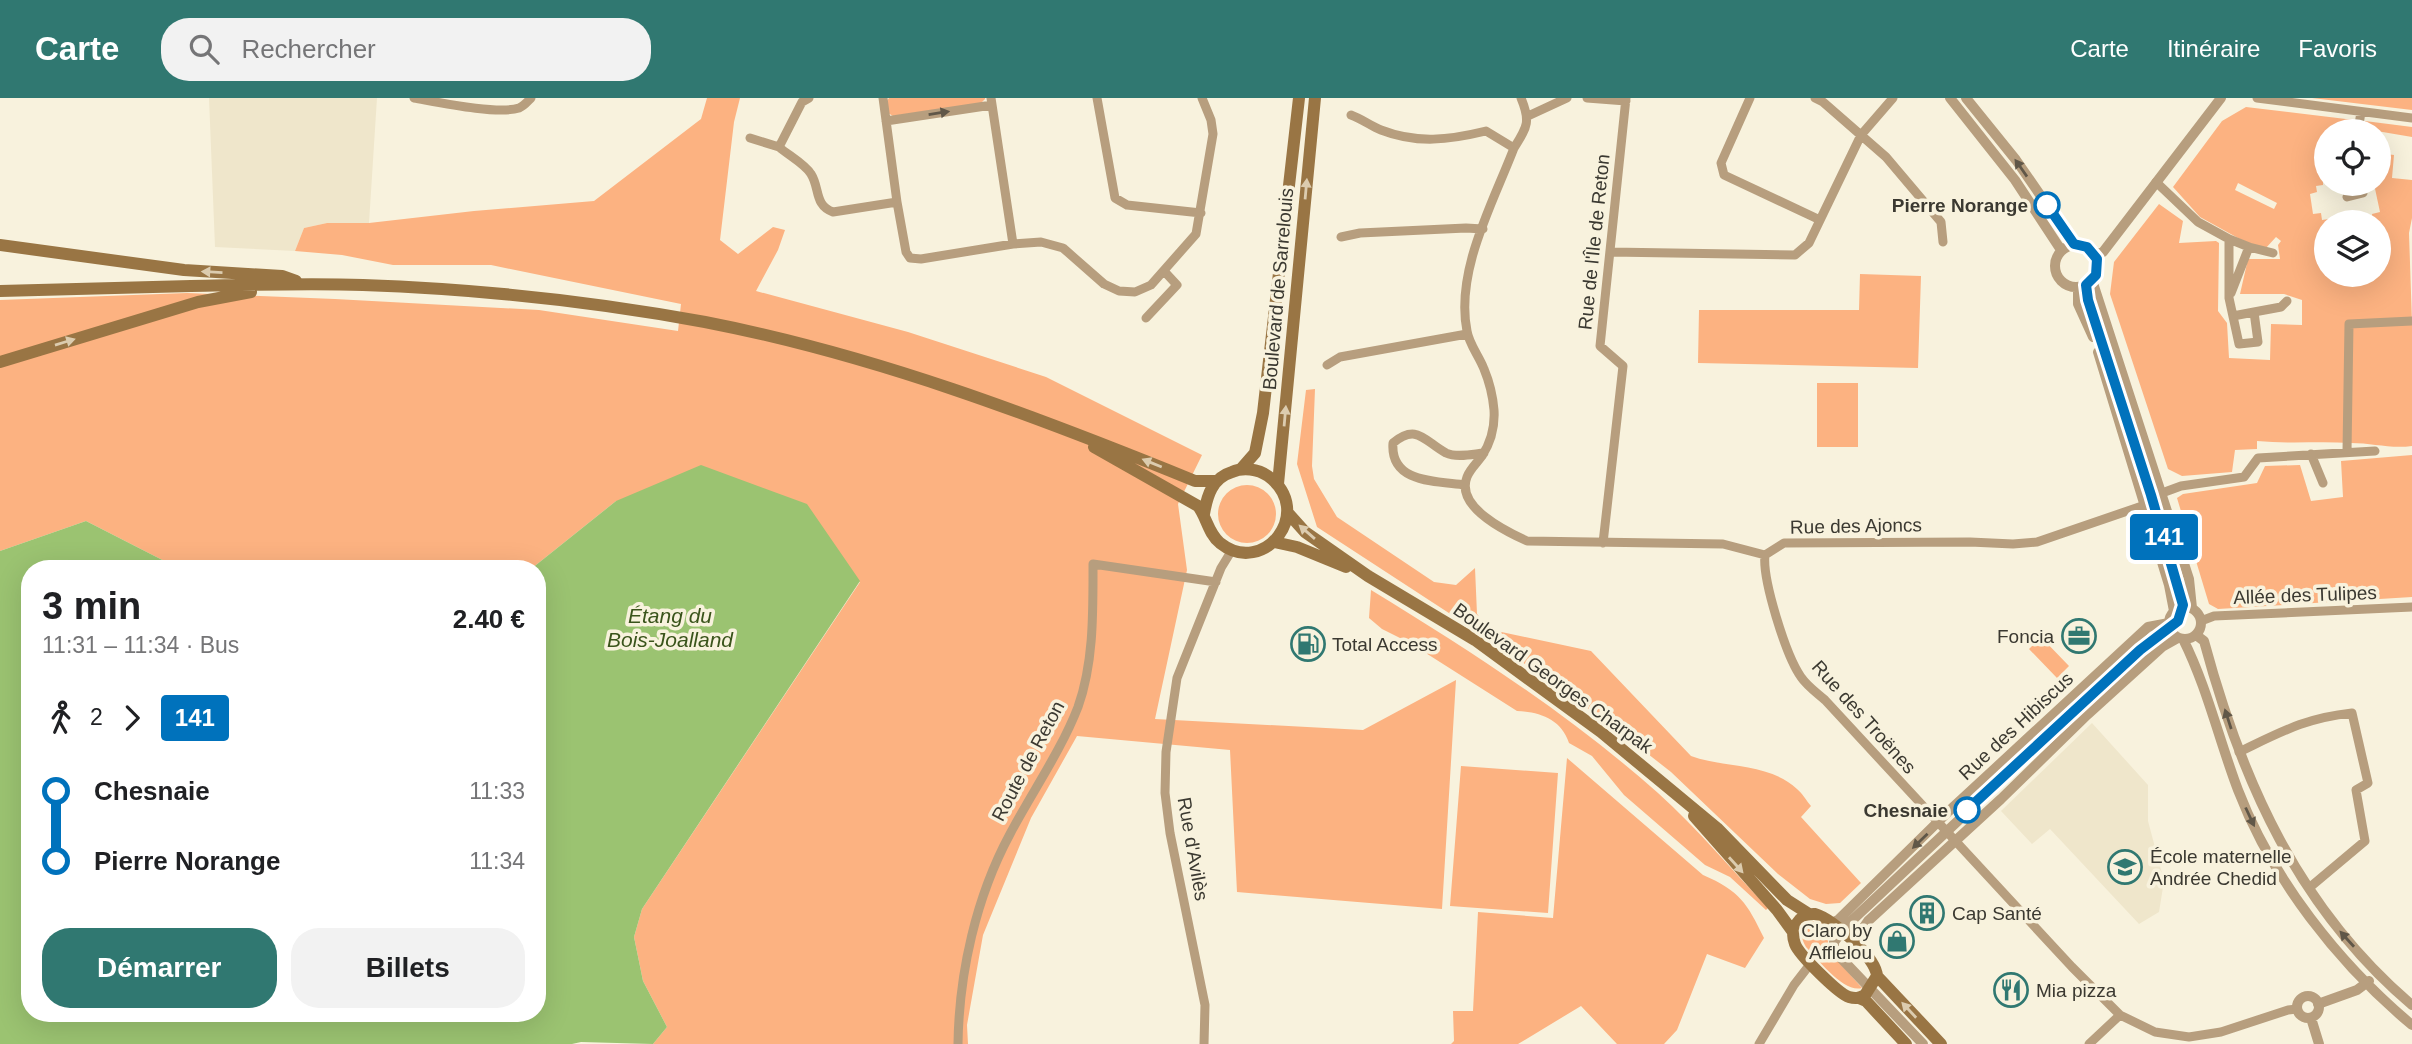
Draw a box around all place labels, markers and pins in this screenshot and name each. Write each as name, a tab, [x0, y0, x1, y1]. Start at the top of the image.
marker: Pierre Norange	[2034, 192, 2060, 218]
place label: Pierre Norange	[1892, 195, 2028, 216]
office icon: Foncia	[2060, 617, 2098, 655]
fuel station icon: Total Access	[1289, 625, 1327, 663]
place label: Foncia	[1997, 626, 2054, 647]
place label: Total Access	[1332, 634, 1438, 655]
marker: Chesnaie	[1954, 797, 1980, 823]
place label: Chesnaie	[1864, 800, 1948, 821]
place label: École maternelle Andrée Chedid	[2150, 846, 2292, 889]
school or university icon: École maternelle Andrée Chedid	[2106, 848, 2144, 886]
building icon: Cap Santé	[1908, 894, 1946, 932]
place label: Cap Santé	[1952, 903, 2042, 924]
place label: Claro by Afflelou	[1801, 920, 1872, 963]
shop icon: Claro by Afflelou	[1878, 922, 1916, 960]
restaurant icon: Mia pizza	[1992, 971, 2030, 1009]
place label: Mia pizza	[2036, 980, 2117, 1001]

